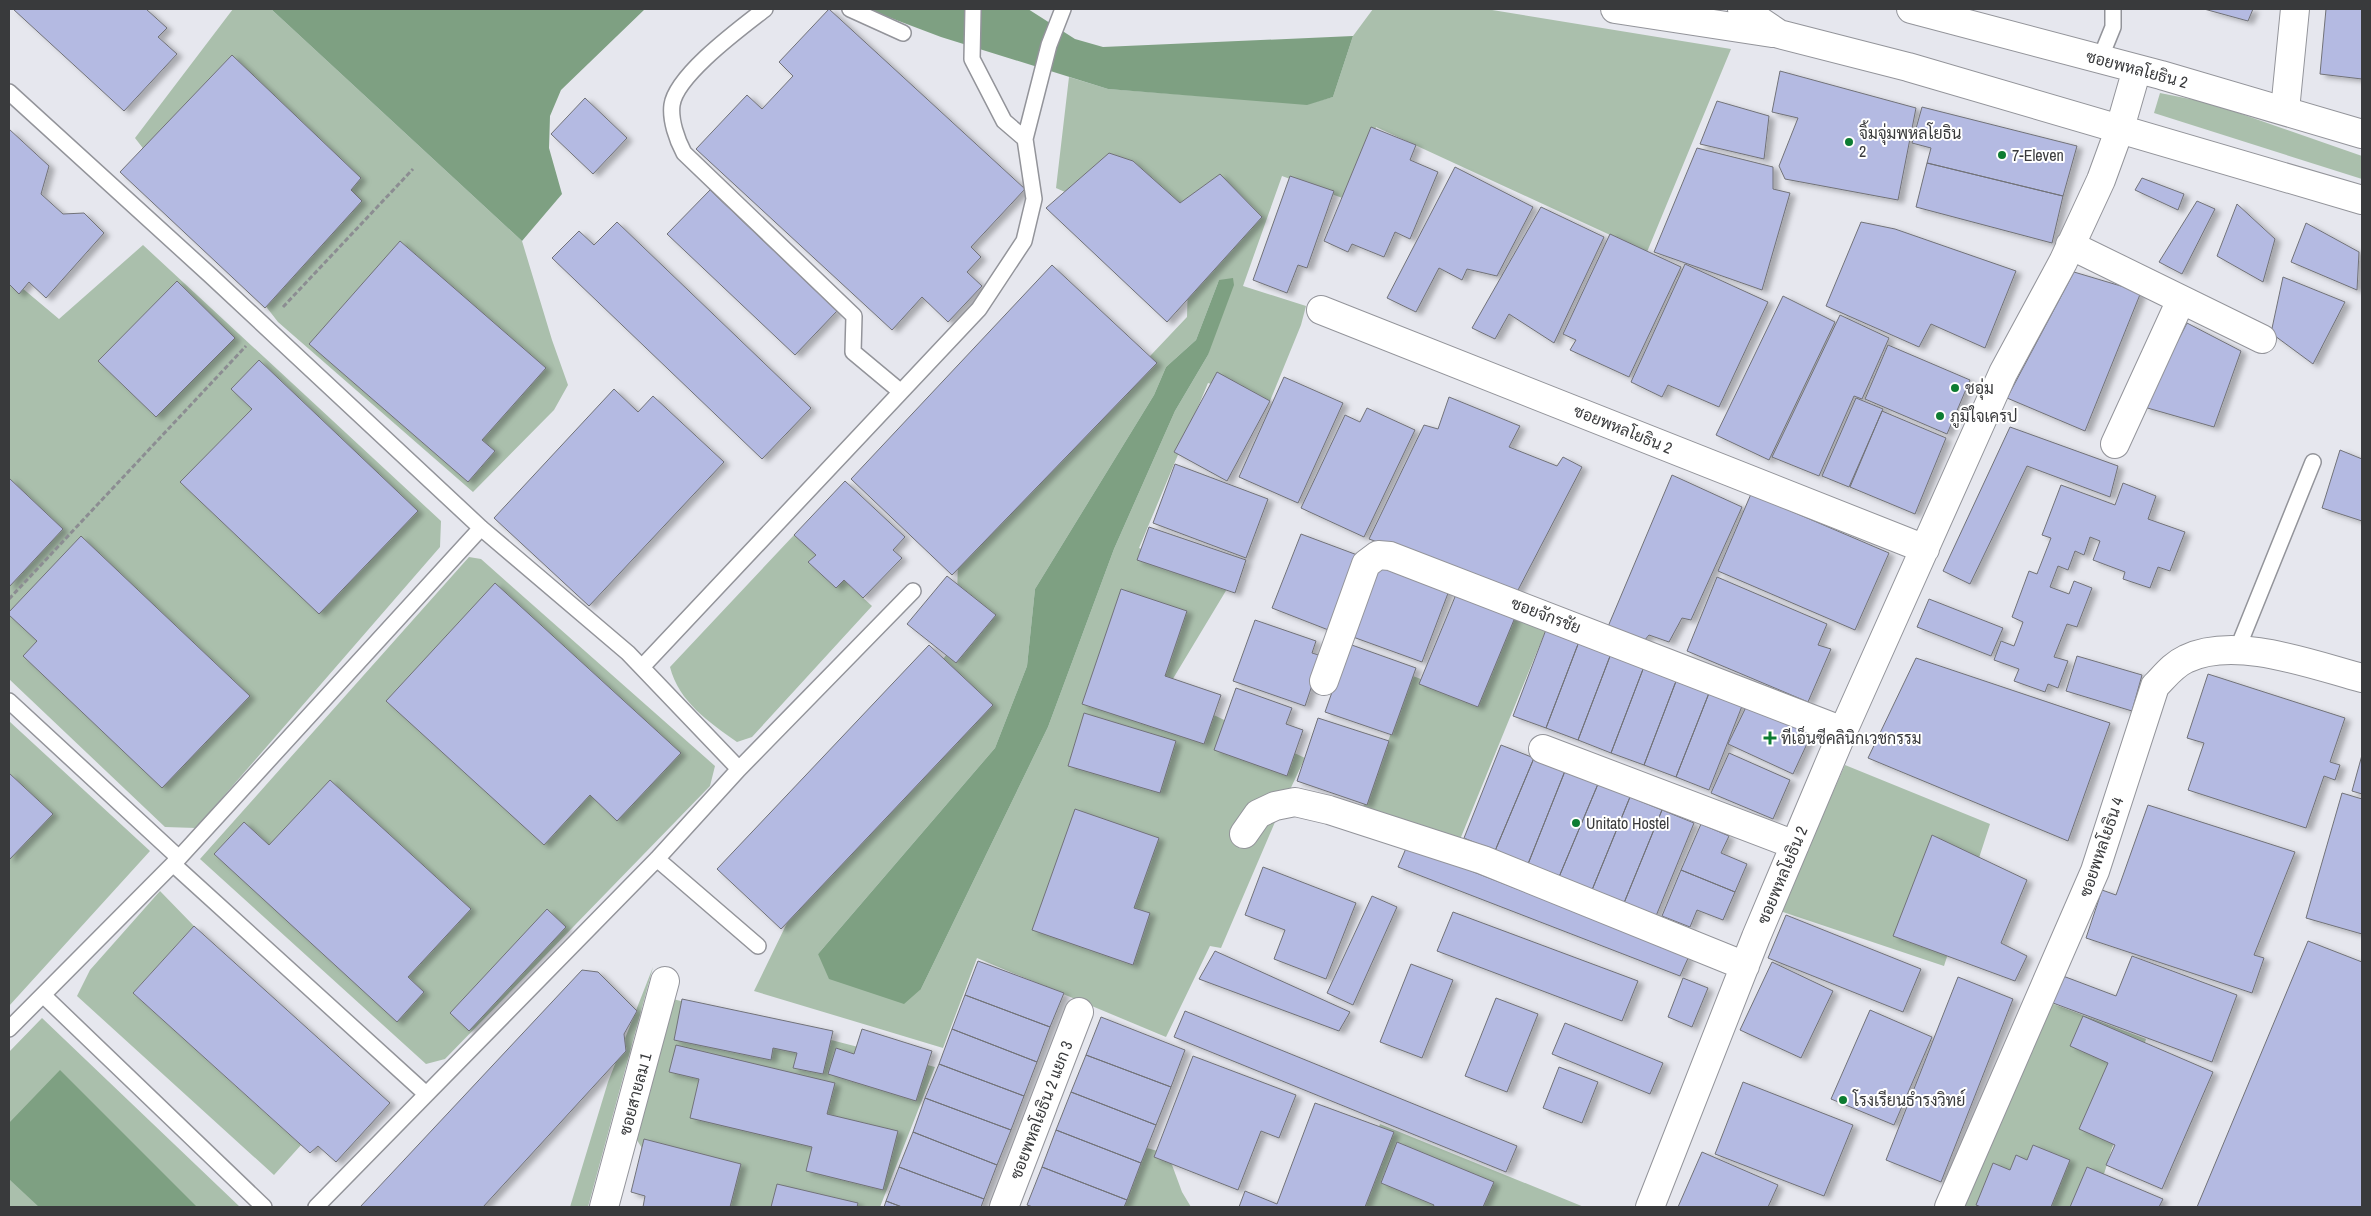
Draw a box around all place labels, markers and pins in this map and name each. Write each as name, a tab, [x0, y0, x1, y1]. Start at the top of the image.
place label: จิ้มจุ่มพหลโยธิน 2	[1859, 120, 1962, 162]
marker: จิ้มจุ่มพหลโยธิน 2	[1843, 136, 1855, 148]
place label: 7-Eleven	[2012, 144, 2064, 166]
marker: 7-Eleven	[1996, 149, 2008, 161]
place label: ชอุ่ม	[1965, 377, 1994, 400]
marker: ชอุ่ม	[1949, 382, 1961, 394]
place label: ภูมิใจเครป	[1950, 405, 2017, 428]
marker: ภูมิใจเครป	[1934, 410, 1946, 422]
place label: ทีเอ็นซีคลินิกเวชกรรม	[1781, 725, 1922, 749]
marker: ทีเอ็นซีคลินิกเวชกรรม	[1763, 731, 1777, 745]
place label: Unitato Hostel	[1586, 812, 1669, 834]
marker: Unitato Hostel	[1570, 817, 1582, 829]
place label: โรงเรียนธำรงวิทย์	[1852, 1088, 1965, 1111]
marker: โรงเรียนธำรงวิทย์	[1837, 1094, 1849, 1106]

